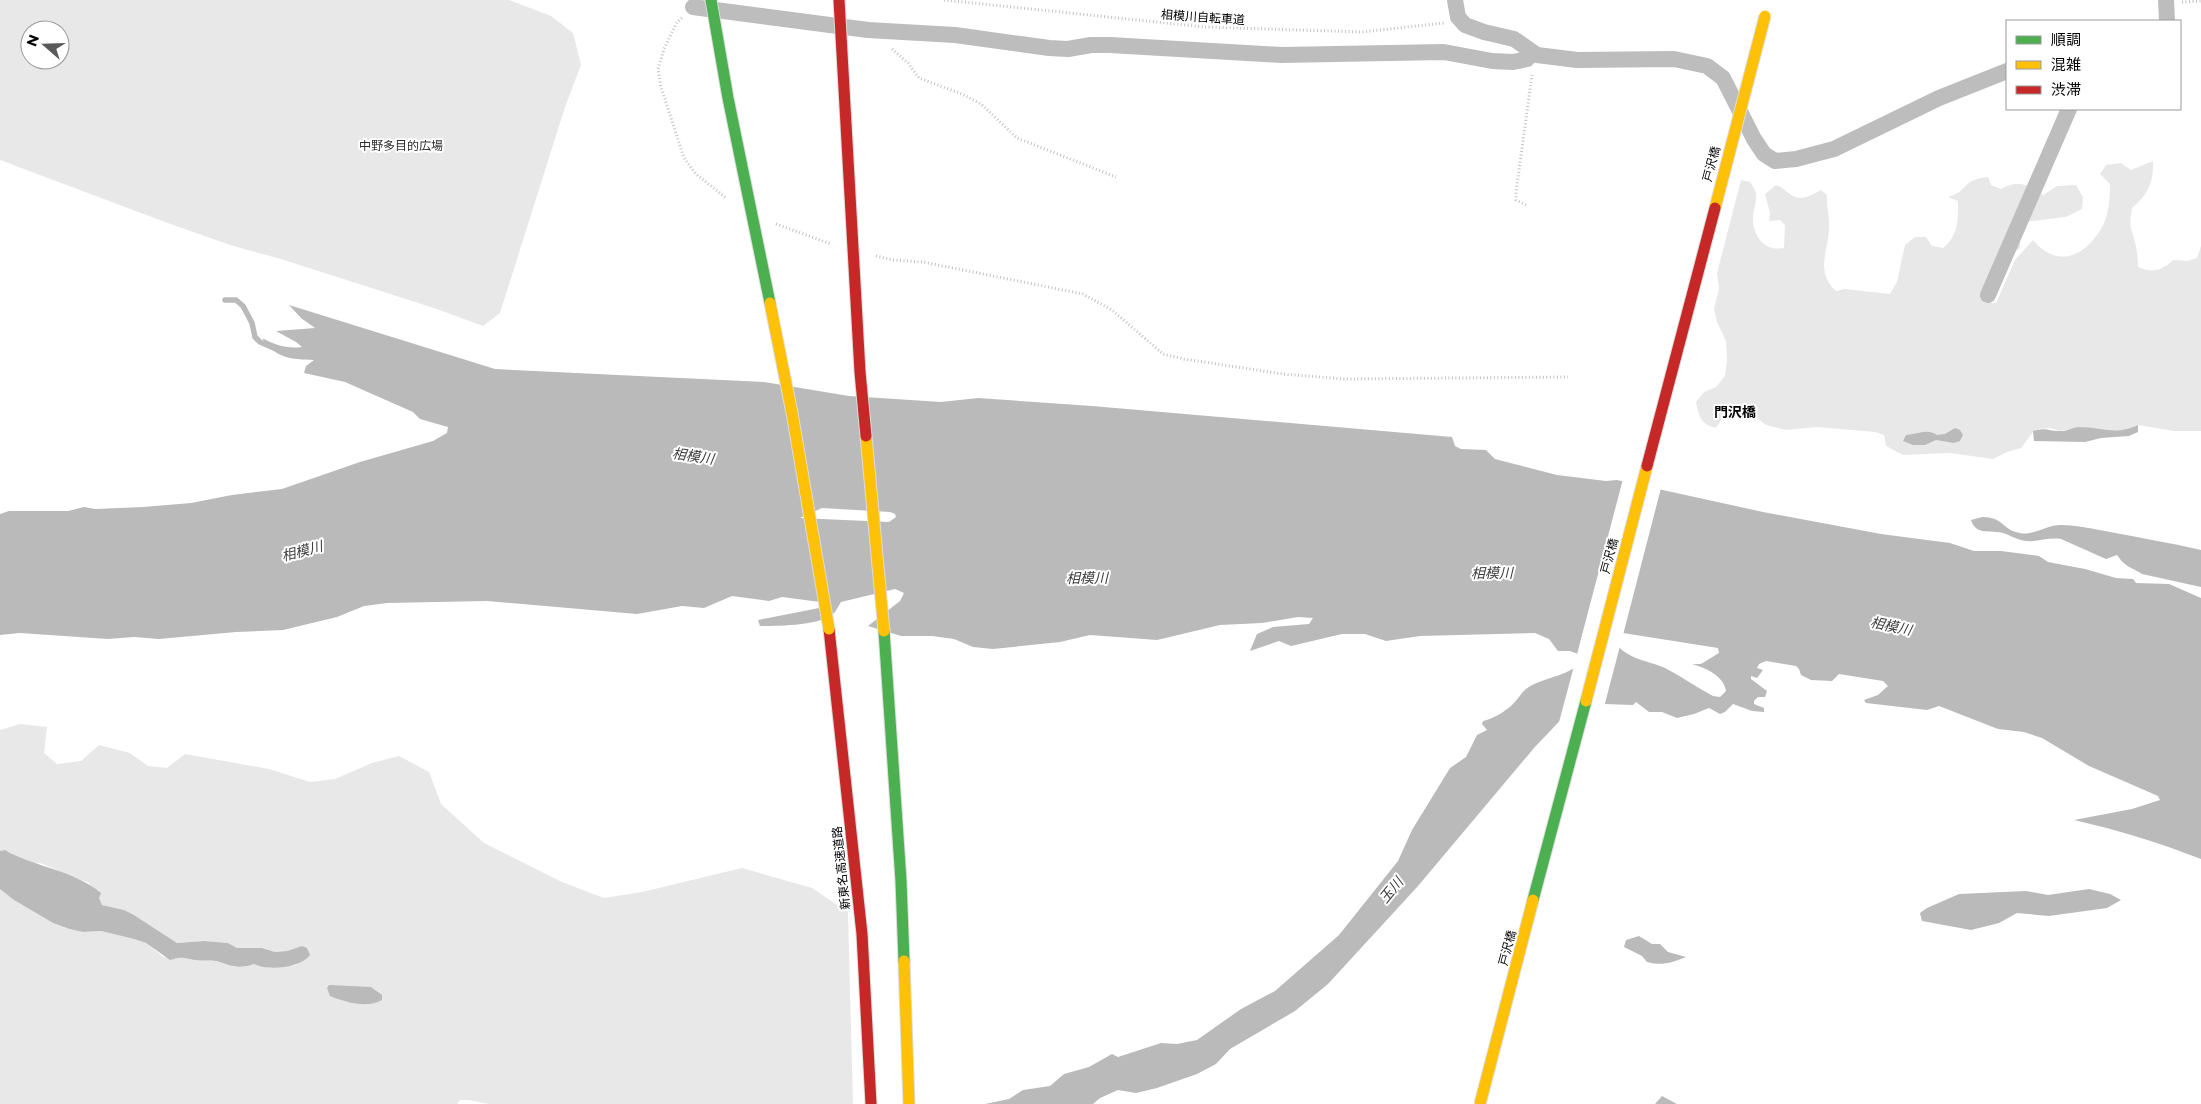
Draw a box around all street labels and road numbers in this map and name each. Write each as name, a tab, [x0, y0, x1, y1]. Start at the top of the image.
street label: 相模川自転車道	[1161, 7, 1245, 27]
street label: 戸沢橋	[1699, 145, 1723, 183]
street label: 戸沢橋	[1597, 537, 1621, 575]
street label: 新東名高速道路	[829, 825, 853, 911]
street label: 戸沢橋	[1495, 929, 1519, 967]

